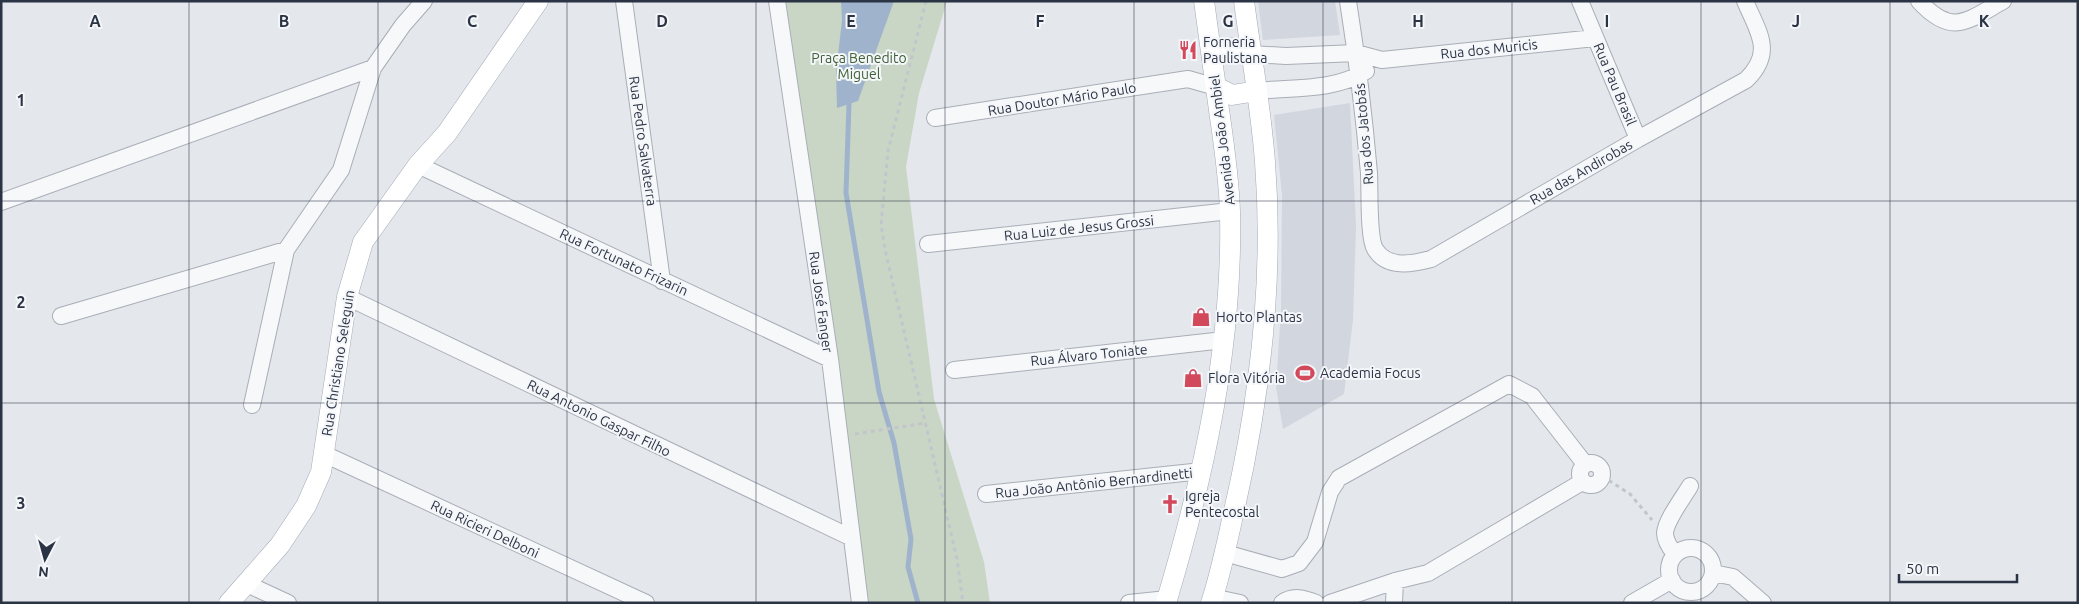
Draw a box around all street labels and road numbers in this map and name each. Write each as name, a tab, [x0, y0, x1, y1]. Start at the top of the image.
street label: Rua dos Muricis	[1440, 36, 1538, 62]
street label: Rua Pau Brasil	[1590, 40, 1640, 128]
street label: Avenida João Ambiel	[1206, 74, 1238, 206]
street label: Rua Pedro Salvaterra	[626, 75, 660, 207]
street label: Rua Doutor Mário Paulo	[987, 79, 1137, 119]
street label: Rua dos Jatobás	[1352, 82, 1376, 186]
street label: Rua das Andirobas	[1527, 136, 1635, 208]
street label: Rua Luiz de Jesus Grossi	[1003, 212, 1155, 244]
street label: Rua Fortunato Frizarin	[557, 225, 691, 299]
street label: Rua José Fanger	[806, 250, 836, 354]
street label: Rua Christiano Seleguin	[319, 289, 357, 437]
street label: Rua Álvaro Toniate	[1030, 340, 1148, 369]
street label: Rua Antonio Gaspar Filho	[525, 376, 673, 460]
street label: Rua João Antônio Bernardinetti	[994, 465, 1194, 501]
street label: Rua Ricieri Delboni	[428, 497, 542, 561]

